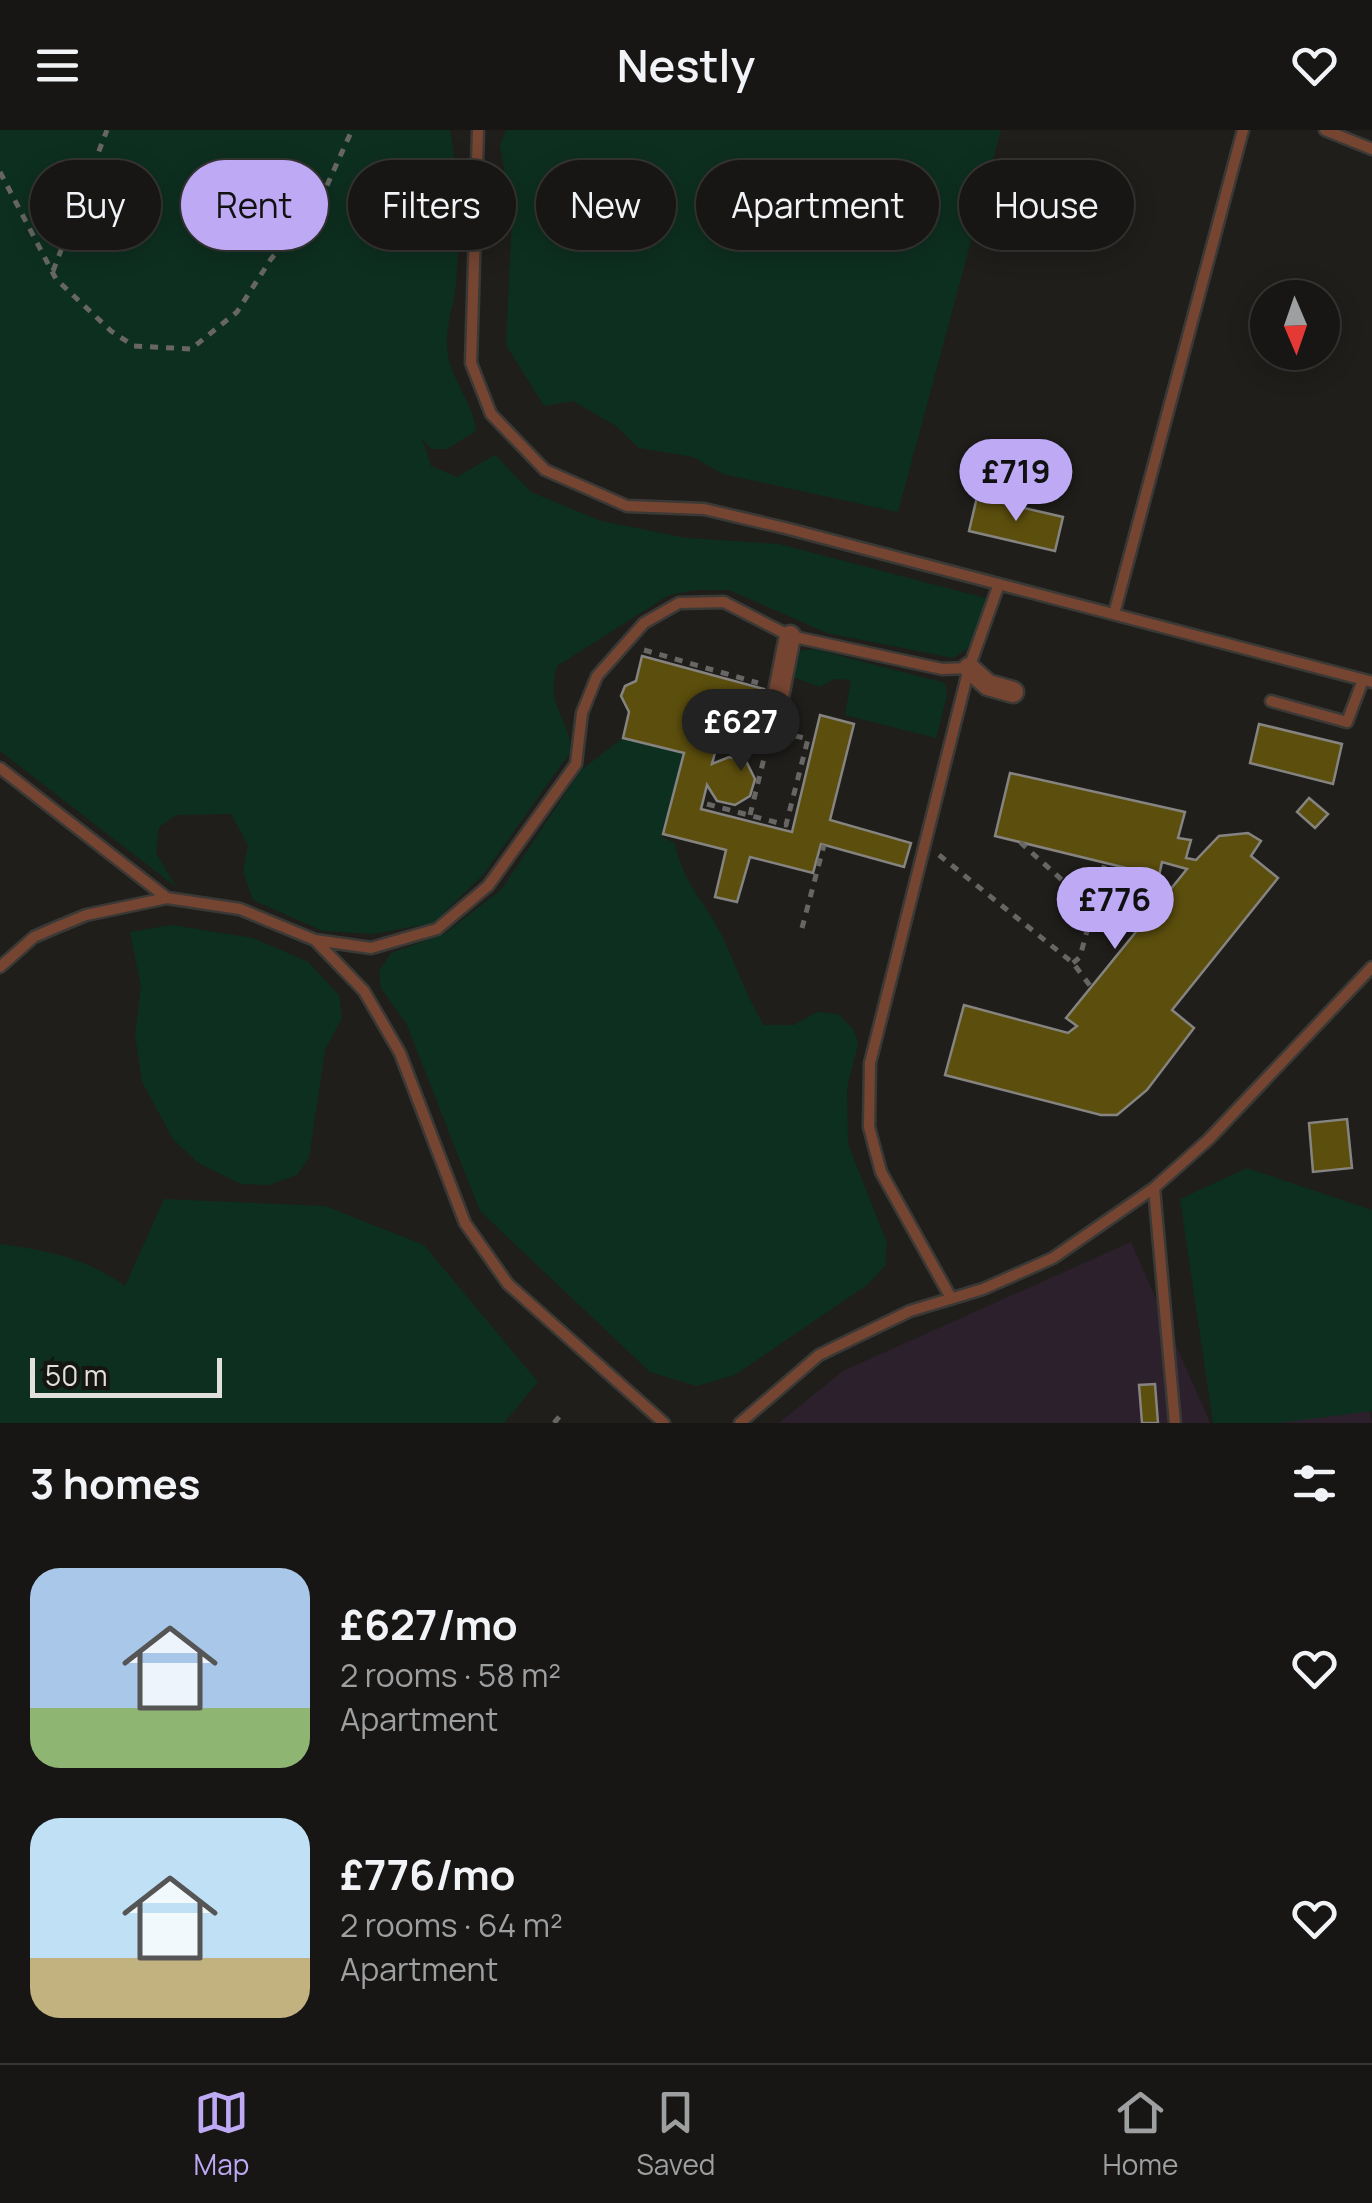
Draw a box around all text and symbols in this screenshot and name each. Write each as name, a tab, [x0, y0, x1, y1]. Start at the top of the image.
text: Nestly	[617, 34, 755, 96]
icon: menu	[30, 38, 85, 93]
icon: heart	[1287, 38, 1342, 93]
chip: Buy	[30, 160, 161, 250]
chip: Rent	[181, 160, 328, 250]
chip: Filters	[348, 160, 516, 250]
chip: New	[536, 160, 676, 250]
chip: Apartment	[696, 160, 939, 250]
chip: House	[959, 160, 1134, 250]
north arrow	[1250, 280, 1340, 370]
map controls	[1250, 280, 1340, 370]
pin: £719	[957, 439, 1075, 524]
text: £719	[981, 449, 1051, 493]
pin: £627	[682, 689, 800, 774]
text: £627	[704, 699, 778, 743]
pin: £776	[1056, 867, 1174, 952]
text: £776	[1079, 877, 1151, 921]
scale bar	[30, 1353, 222, 1398]
text: 50 m	[45, 1356, 108, 1394]
text: 3 homes	[30, 1454, 200, 1512]
icon: filters	[1287, 1456, 1342, 1511]
text: £627/mo	[340, 1595, 518, 1653]
icon: home	[110, 1608, 230, 1728]
icon: heart	[1287, 1641, 1342, 1696]
text: 2 rooms · 58 m²	[340, 1653, 561, 1697]
text: Apartment	[340, 1697, 498, 1741]
text: £776/mo	[340, 1845, 515, 1903]
icon: home	[110, 1858, 230, 1978]
icon: heart	[1287, 1891, 1342, 1946]
text: 2 rooms · 64 m²	[340, 1903, 563, 1947]
text: Apartment	[340, 1947, 498, 1991]
tab: Map	[194, 2085, 249, 2183]
tab: Saved	[637, 2085, 715, 2183]
tab: Home	[1103, 2085, 1178, 2183]

